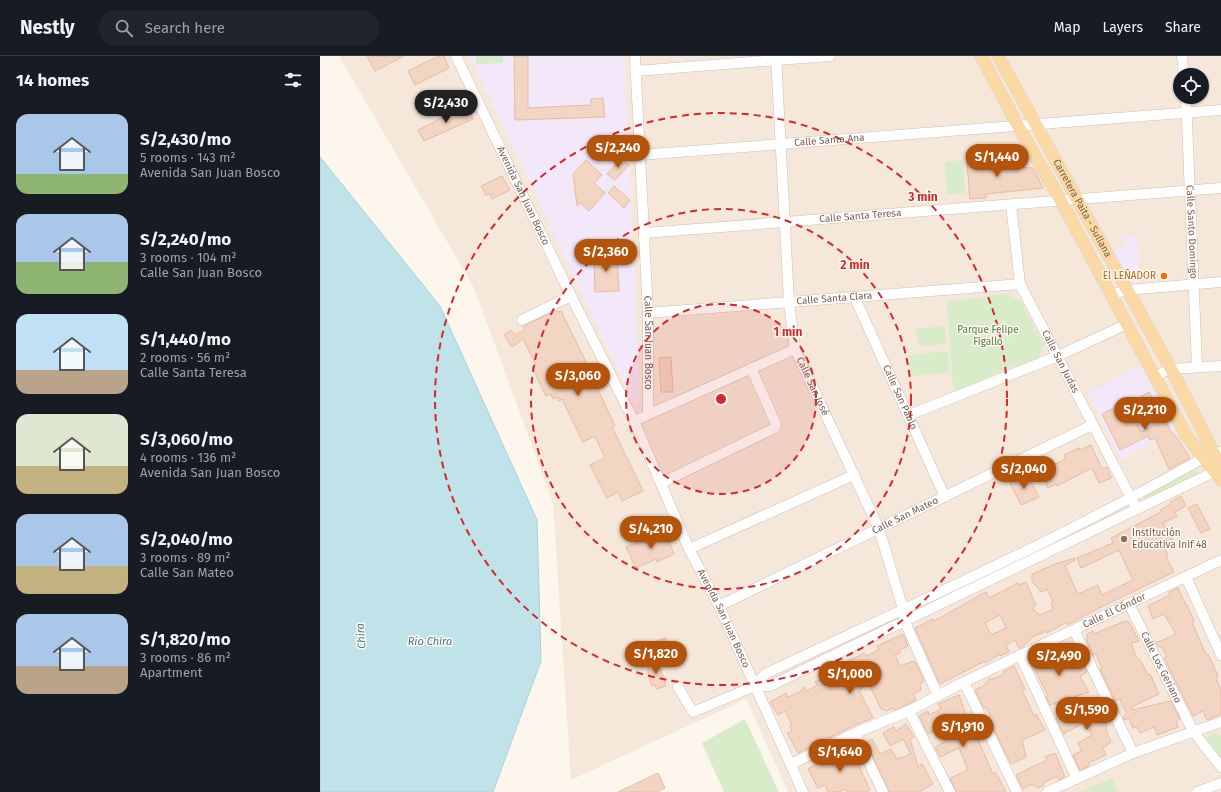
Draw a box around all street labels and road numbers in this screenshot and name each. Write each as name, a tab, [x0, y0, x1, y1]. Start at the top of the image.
street label: Calle Santa Ana	[794, 132, 865, 149]
street label: Avenida San Juan Bosco	[494, 144, 552, 247]
street label: Carretera Paita - Sullana	[1050, 157, 1114, 259]
street label: Calle Santo Domingo	[1184, 185, 1199, 279]
street label: Calle Santa Teresa	[819, 207, 902, 225]
street label: Calle Santa Clara	[796, 290, 873, 307]
street label: Calle San Juan Bosco	[641, 295, 654, 390]
street label: Calle San Judas	[1039, 328, 1082, 395]
street label: Calle San José	[794, 355, 831, 418]
street label: Calle San Pablo	[880, 363, 920, 432]
street label: Calle San Mateo	[870, 494, 940, 537]
street label: Avenida San Juan Bosco	[695, 567, 752, 670]
street label: Calle El Cóndor	[1081, 590, 1148, 631]
street label: Calle Los Geriano	[1138, 630, 1184, 705]

